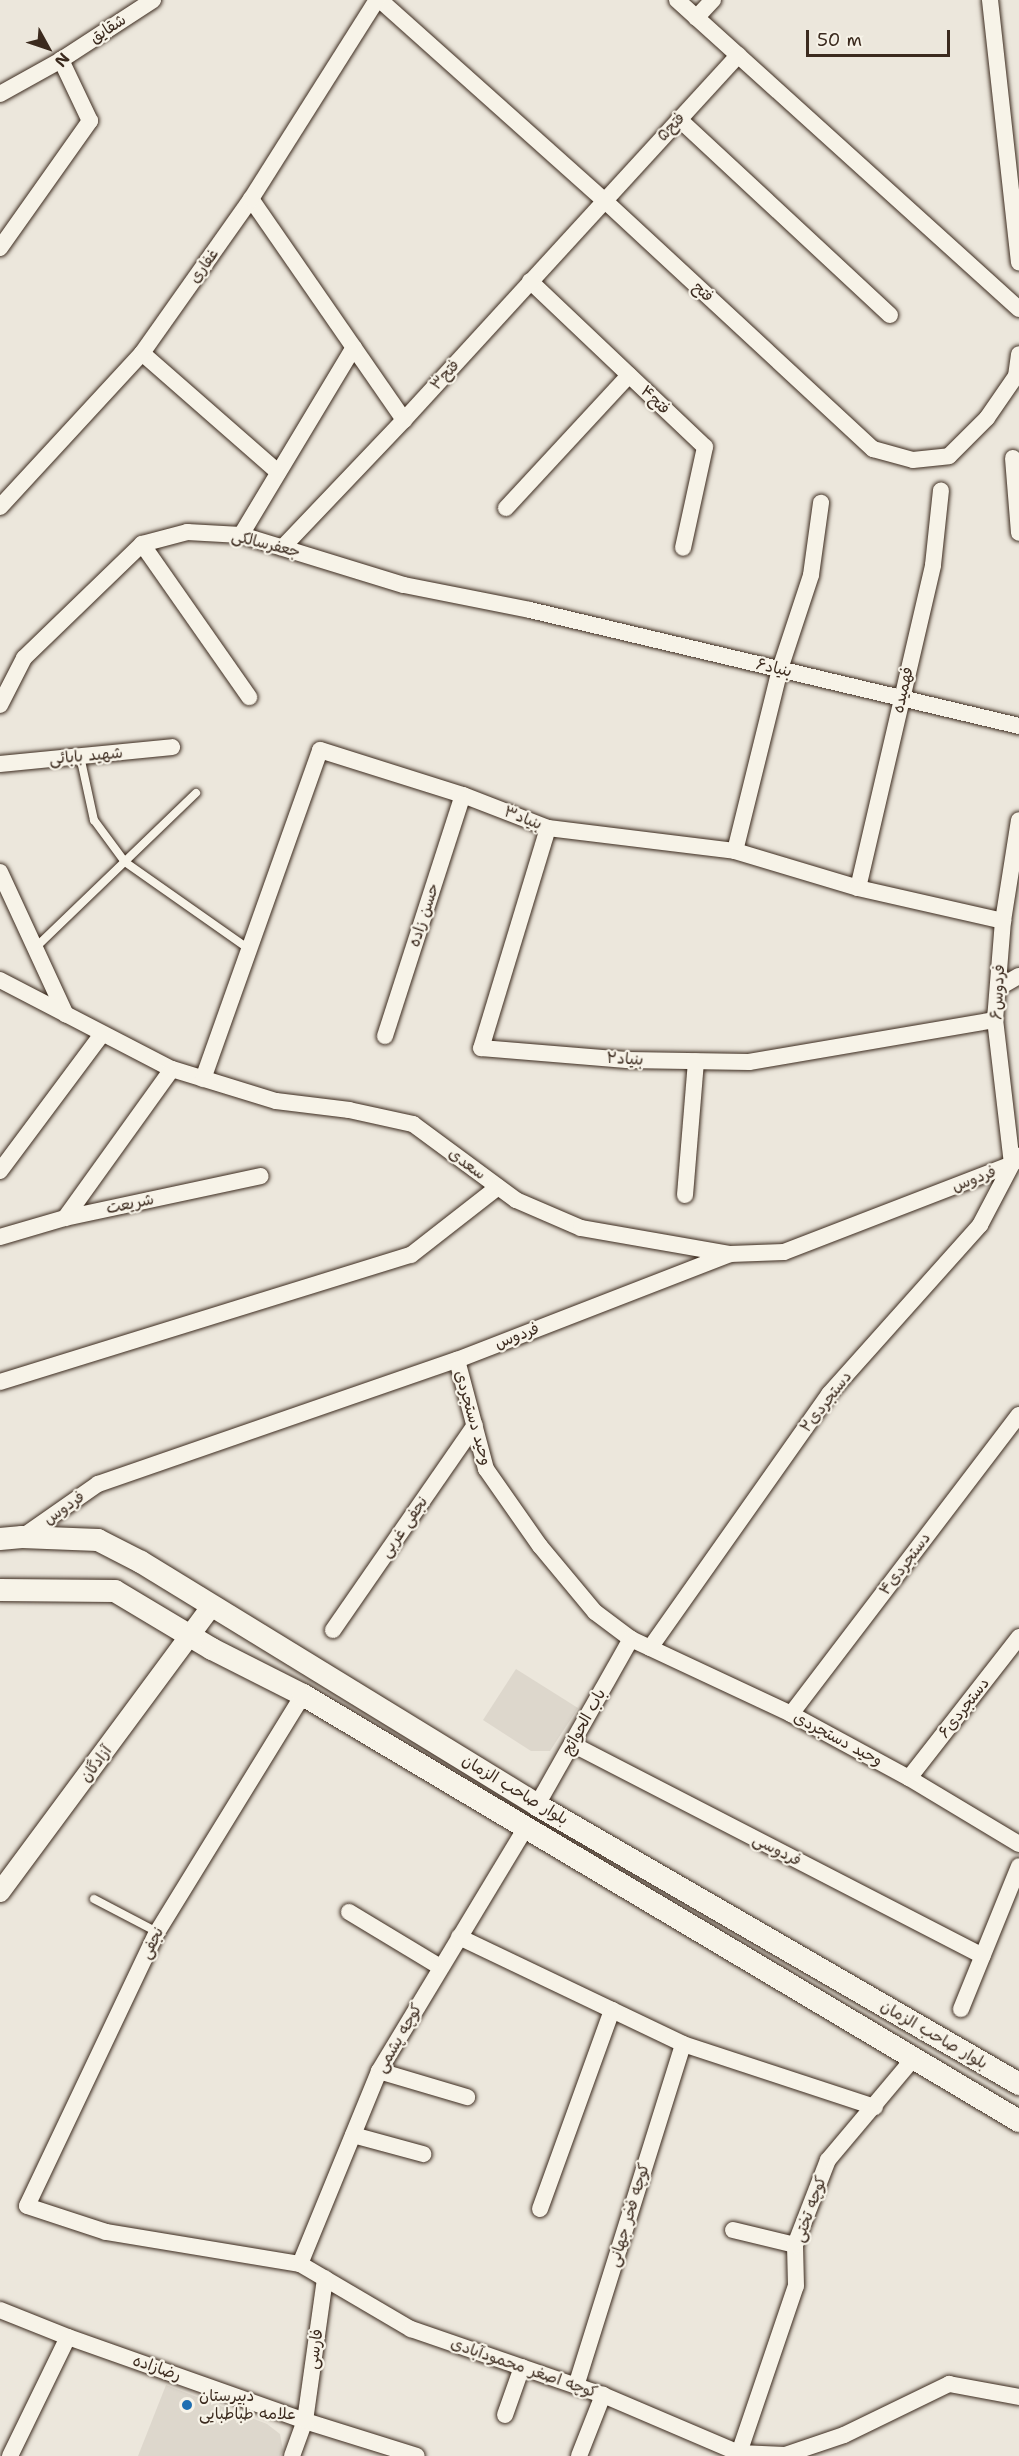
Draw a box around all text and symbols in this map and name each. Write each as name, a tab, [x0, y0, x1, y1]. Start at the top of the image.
street label: شقایق	[86, 10, 130, 48]
north arrow	[18, 18, 78, 78]
scale bar	[809, 18, 953, 56]
text: 50 m	[817, 28, 862, 52]
text: N	[50, 48, 74, 72]
street label: فتح۵	[653, 109, 689, 145]
street label: غفاری	[185, 245, 223, 287]
street label: فتح	[689, 278, 717, 306]
street label: فتح۳	[426, 356, 464, 394]
street label: فتح۴	[636, 382, 674, 418]
street label: جعفرسالکی	[230, 526, 302, 562]
street label: بنیاد۶	[754, 655, 794, 681]
street label: فهمیده	[888, 665, 918, 715]
street label: شهید بابائی	[48, 743, 124, 769]
street label: بنیاد۳	[501, 802, 545, 834]
street label: حسن زاده	[405, 881, 443, 949]
street label: فردوس۶	[987, 964, 1009, 1020]
street label: بنیاد۲	[606, 1048, 644, 1070]
street label: سعدی	[444, 1144, 490, 1184]
street label: فردوس	[949, 1162, 999, 1196]
street label: شریعت	[104, 1190, 156, 1218]
street label: فردوس	[492, 1319, 542, 1353]
street label: وحید دستجردی	[450, 1368, 496, 1468]
street label: دستجردی۲	[796, 1368, 856, 1436]
street label: فردوس	[40, 1487, 88, 1529]
street label: نجفی غربی	[376, 1493, 432, 1561]
street label: دستجردی۴	[875, 1529, 935, 1599]
street label: دستجردی۶	[934, 1674, 994, 1742]
street label: باب الحوائج	[558, 1685, 610, 1759]
street label: وحید دستجردی	[790, 1708, 886, 1770]
street label: آزادگان	[76, 1742, 116, 1786]
street label: بلوار صاحب الزمان	[458, 1751, 572, 1829]
street label: فردوسی	[750, 1830, 804, 1870]
street label: نجفی	[136, 1924, 168, 1962]
street label: بلوار صاحب الزمان	[877, 1997, 991, 2073]
street label: کوچه پشمی	[371, 2000, 427, 2076]
street label: کوچه فخر جهانی	[604, 2161, 654, 2269]
street label: کوچه تختی	[789, 2173, 831, 2245]
street label: فارسی	[303, 2328, 327, 2370]
street label: کوچه اصغر محمودآبادی	[448, 2334, 600, 2402]
street label: رضازاده	[130, 2351, 184, 2385]
place label: دبیرستان علامه طباطبایی	[199, 2386, 297, 2424]
marker: دبیرستان علامه طباطبایی	[180, 2398, 194, 2412]

